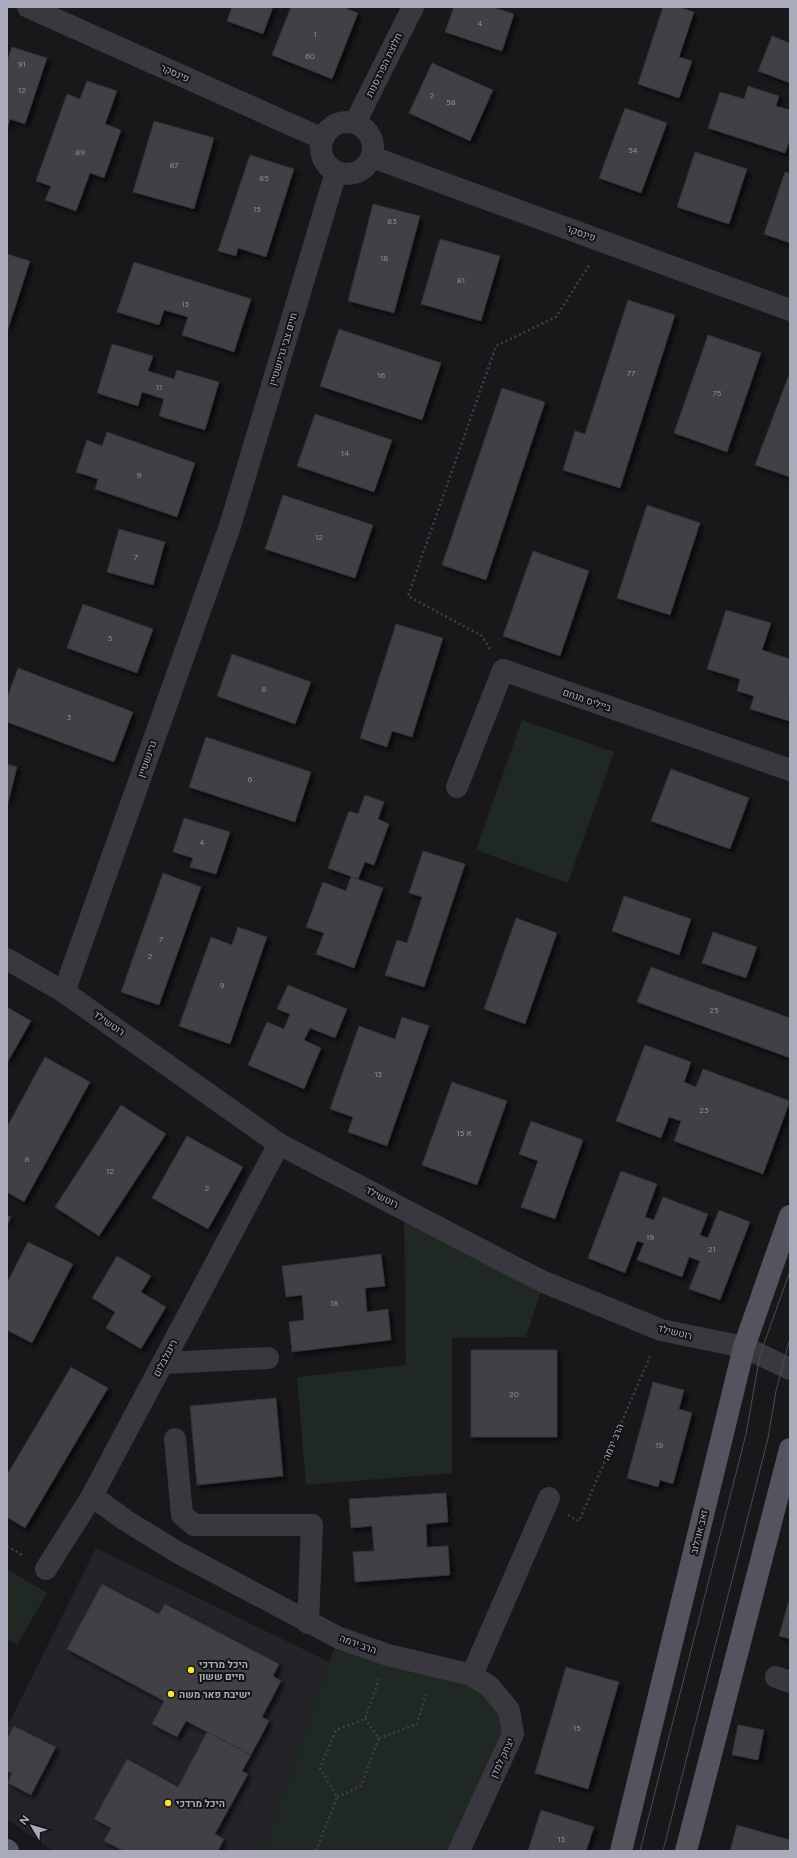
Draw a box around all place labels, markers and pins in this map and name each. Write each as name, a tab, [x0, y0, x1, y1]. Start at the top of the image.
place label: היכל מרדכי חיים ששון	[199, 1658, 248, 1683]
marker: היכל מרדכי חיים ששון	[186, 1665, 196, 1675]
place label: ישיבת פאר משה	[179, 1688, 251, 1701]
marker: ישיבת פאר משה	[166, 1689, 176, 1699]
place label: היכל מרדכי	[176, 1797, 225, 1810]
marker: היכל מרדכי	[163, 1798, 173, 1808]

